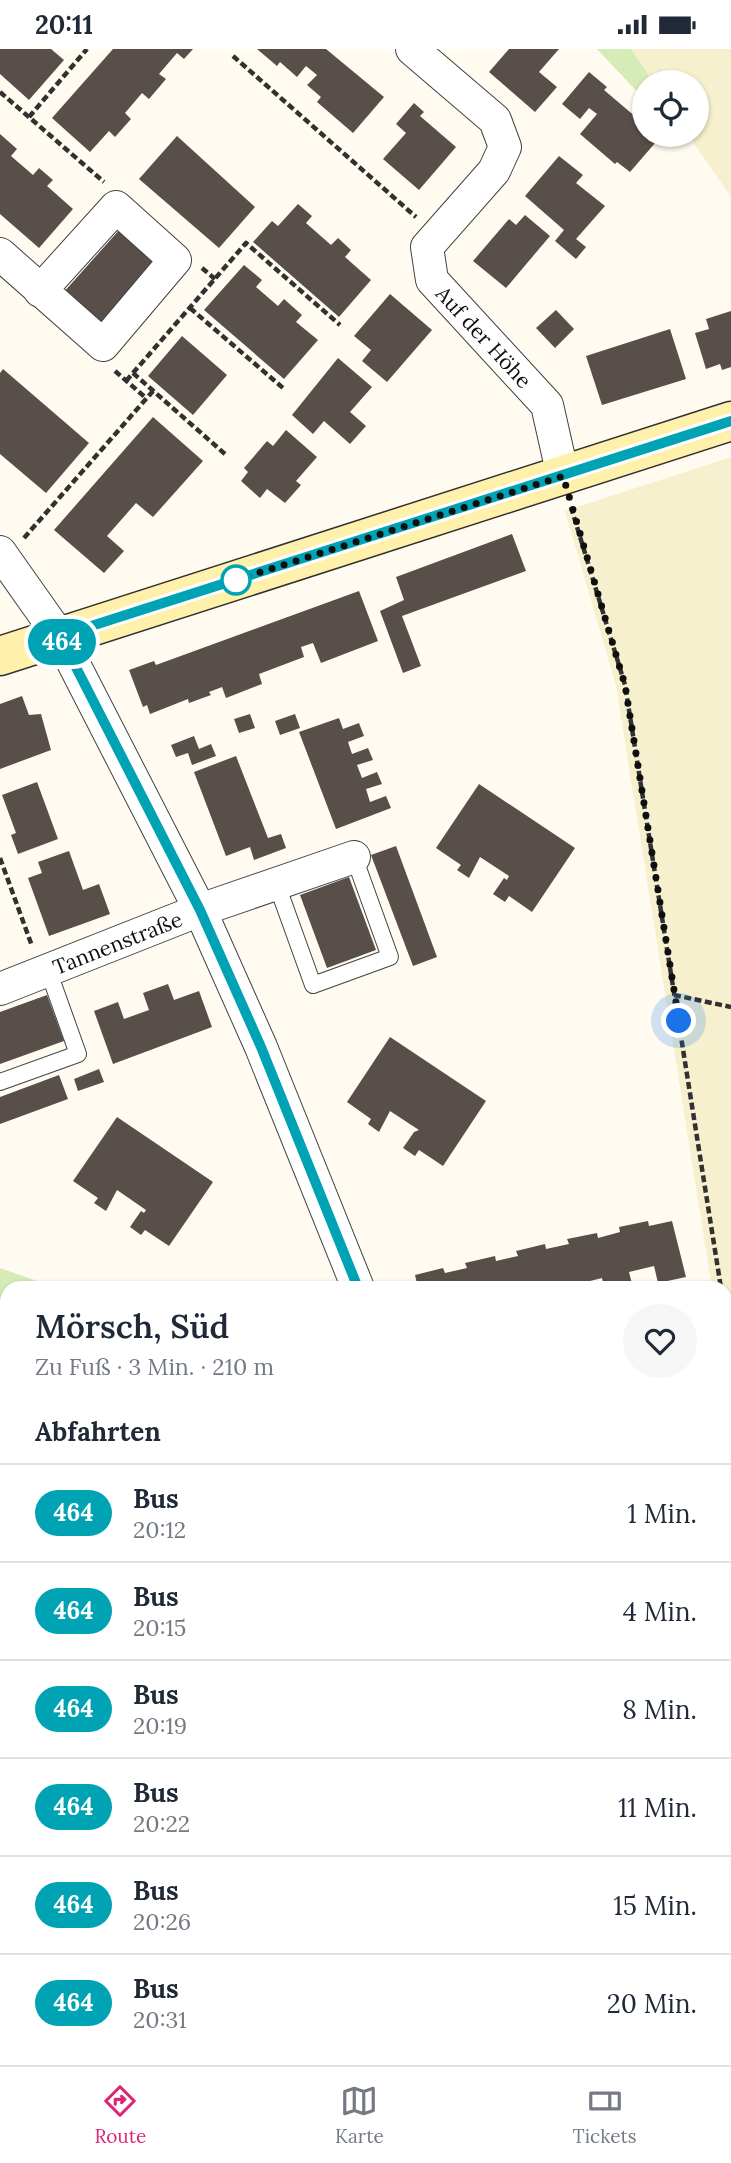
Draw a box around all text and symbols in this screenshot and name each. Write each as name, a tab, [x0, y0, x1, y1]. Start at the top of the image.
text: 20:11	[35, 8, 93, 41]
map controls	[632, 70, 709, 147]
button: locate	[632, 70, 709, 147]
street label: Auf der Höhe	[430, 279, 538, 393]
unlabelled marker	[221, 565, 251, 595]
line badge: 464	[22, 619, 102, 665]
text: 464	[42, 626, 82, 657]
street label: Tannenstraße	[49, 905, 186, 980]
your location	[661, 1003, 696, 1038]
button: heart	[623, 1304, 697, 1378]
text: Mörsch, Süd	[35, 1305, 229, 1347]
text: Zu Fuß · 3 Min. · 210 m	[35, 1352, 274, 1381]
text: Abfahrten	[35, 1415, 161, 1448]
text: Bus	[133, 1482, 179, 1515]
text: 464	[53, 1497, 94, 1528]
text: 1 Min.	[627, 1497, 697, 1530]
text: 20:12	[133, 1515, 186, 1544]
text: Bus	[133, 1580, 179, 1613]
text: 464	[53, 1595, 94, 1626]
text: 4 Min.	[623, 1595, 697, 1628]
text: 20:15	[133, 1613, 186, 1642]
text: Bus	[133, 1678, 179, 1711]
text: 464	[53, 1693, 94, 1724]
text: 8 Min.	[622, 1693, 697, 1726]
text: 20:19	[133, 1711, 187, 1740]
text: Bus	[133, 1776, 179, 1809]
text: 464	[53, 1791, 94, 1822]
text: 11 Min.	[618, 1791, 697, 1824]
text: 20:22	[133, 1809, 190, 1838]
text: Bus	[133, 1874, 179, 1907]
text: 464	[53, 1889, 94, 1920]
text: 15 Min.	[613, 1889, 697, 1922]
text: 20:26	[133, 1907, 191, 1936]
text: Bus	[133, 1972, 179, 2005]
text: 464	[53, 1987, 94, 2018]
text: 20 Min.	[607, 1987, 697, 2020]
text: 20:31	[133, 2005, 187, 2034]
tab: Route	[94, 2082, 146, 2148]
tab: Karte	[335, 2082, 384, 2148]
tab: Tickets	[573, 2082, 637, 2148]

